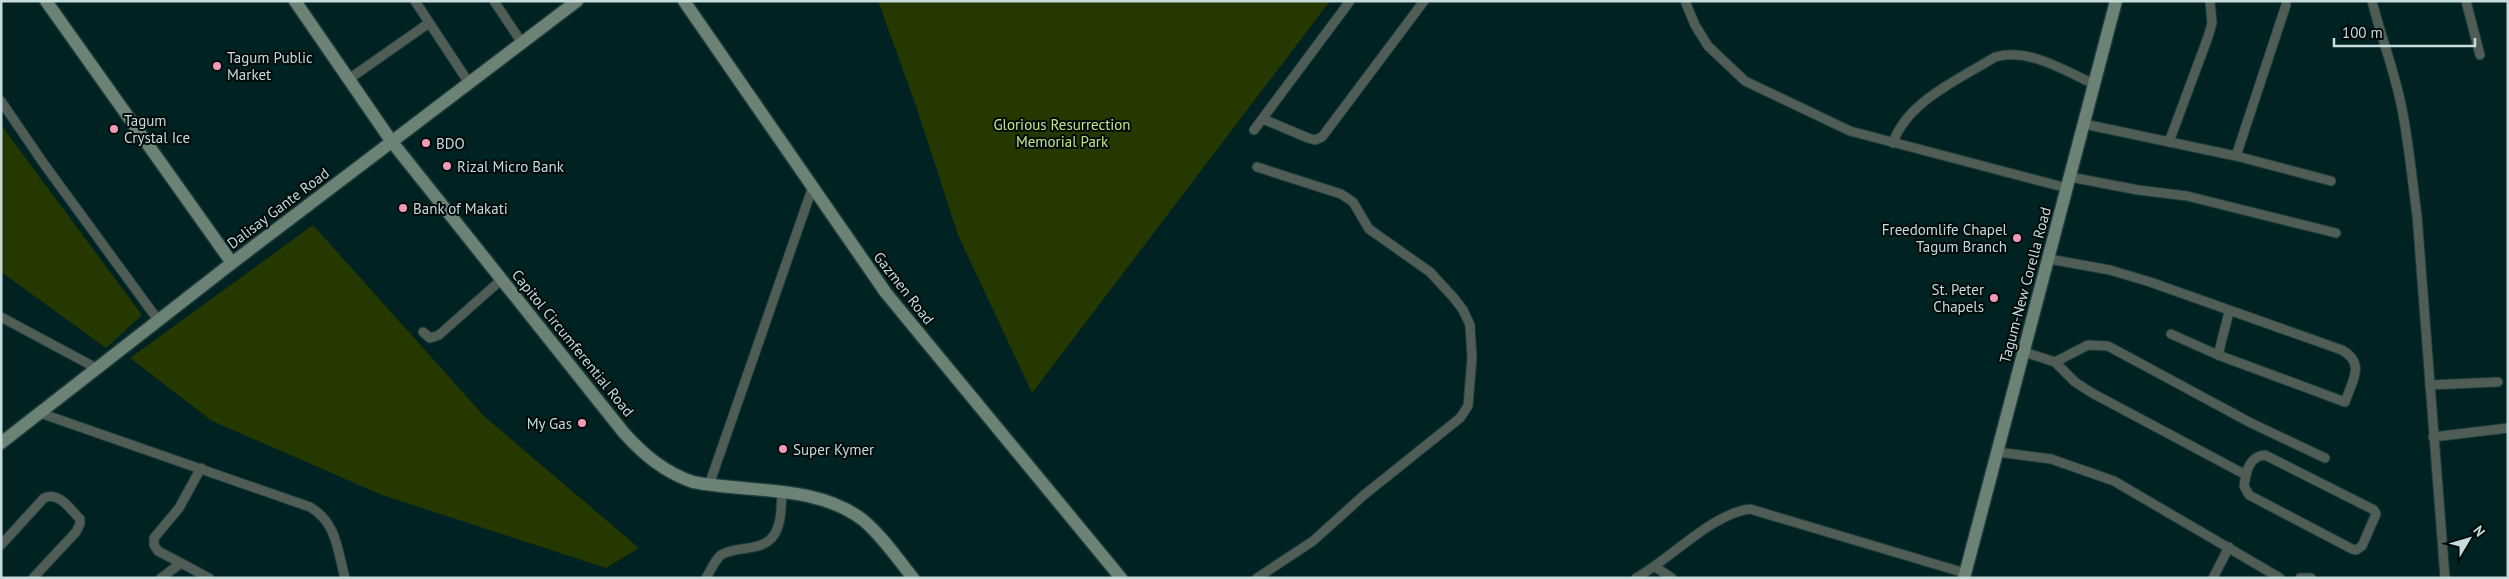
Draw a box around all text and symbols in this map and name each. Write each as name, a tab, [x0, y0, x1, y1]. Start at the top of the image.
scale bar	[2334, 15, 2475, 47]
text: 100 m	[2342, 23, 2383, 42]
place label: Tagum Public Market	[227, 48, 313, 84]
marker: Tagum Public Market	[211, 60, 223, 72]
place label: Tagum Crystal Ice	[124, 111, 190, 147]
park label: Glorious Resurrection Memorial Park	[993, 115, 1131, 151]
marker: Tagum Crystal Ice	[108, 123, 120, 135]
place label: BDO	[436, 134, 465, 153]
marker: BDO	[420, 137, 432, 149]
place label: Rizal Micro Bank	[457, 157, 565, 176]
marker: Rizal Micro Bank	[441, 160, 453, 172]
street label: Dalisay Gante Road	[223, 163, 333, 253]
place label: Bank of Makati	[413, 199, 508, 218]
marker: Bank of Makati	[397, 202, 409, 214]
street label: Tagum-New Corella Road	[1995, 205, 2055, 365]
place label: Freedomlife Chapel Tagum Branch	[1882, 220, 2008, 256]
marker: Freedomlife Chapel Tagum Branch	[2011, 232, 2023, 244]
street label: Gazmen Road	[870, 248, 938, 328]
street label: Capitol Circumferential Road	[508, 266, 638, 420]
place label: St. Peter Chapels	[1932, 280, 1984, 316]
marker: St. Peter Chapels	[1988, 292, 2000, 304]
place label: My Gas	[527, 414, 572, 433]
marker: My Gas	[576, 417, 588, 429]
place label: Super Kymer	[793, 440, 874, 459]
marker: Super Kymer	[777, 443, 789, 455]
north arrow	[2444, 514, 2494, 564]
text: N	[2469, 522, 2489, 540]

